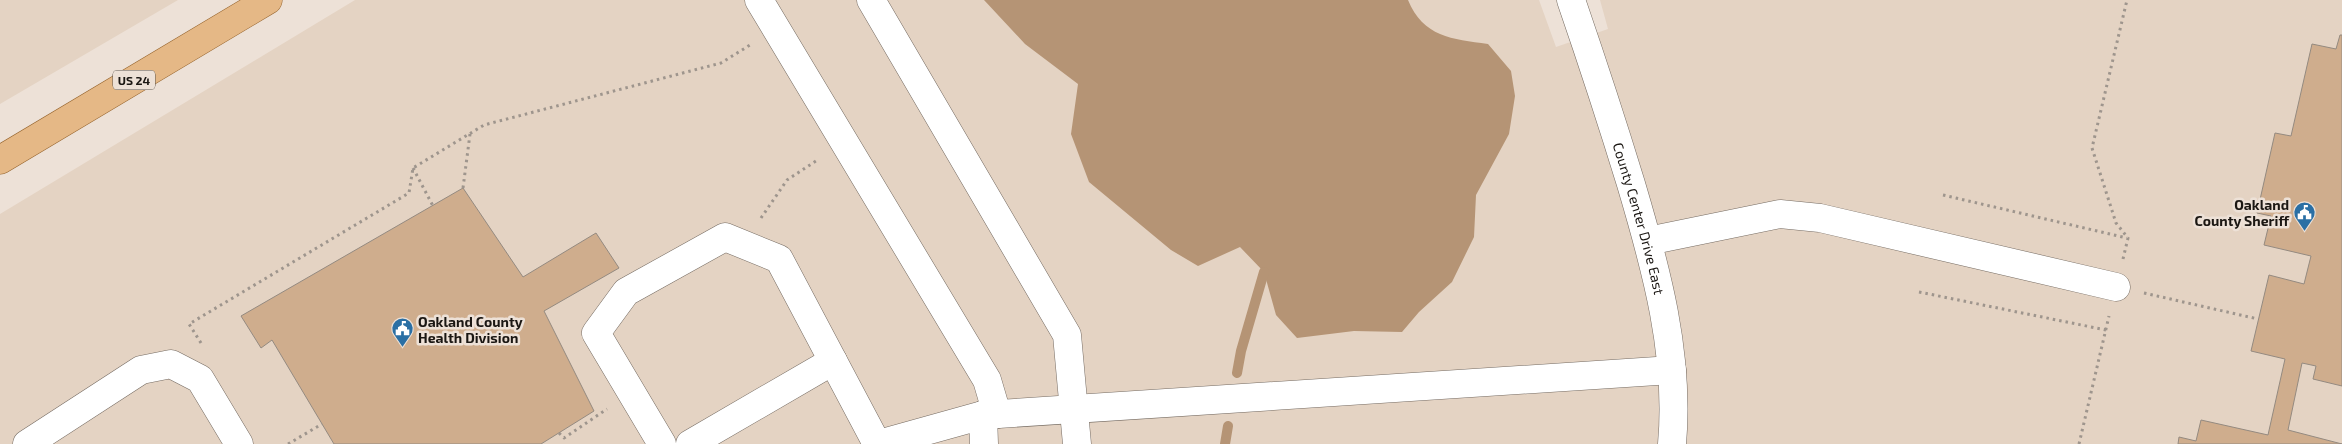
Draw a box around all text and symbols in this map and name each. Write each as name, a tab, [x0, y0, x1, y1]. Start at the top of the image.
road number: US 24	[113, 70, 155, 90]
street label: County Center Drive East	[1610, 140, 1669, 296]
place label: Oakland County Sheriff	[2194, 196, 2289, 229]
public building icon: Oakland County Sheriff	[2293, 200, 2317, 231]
place label: Oakland County Health Division	[418, 313, 523, 346]
public building icon: Oakland County Health Division	[390, 317, 414, 348]

